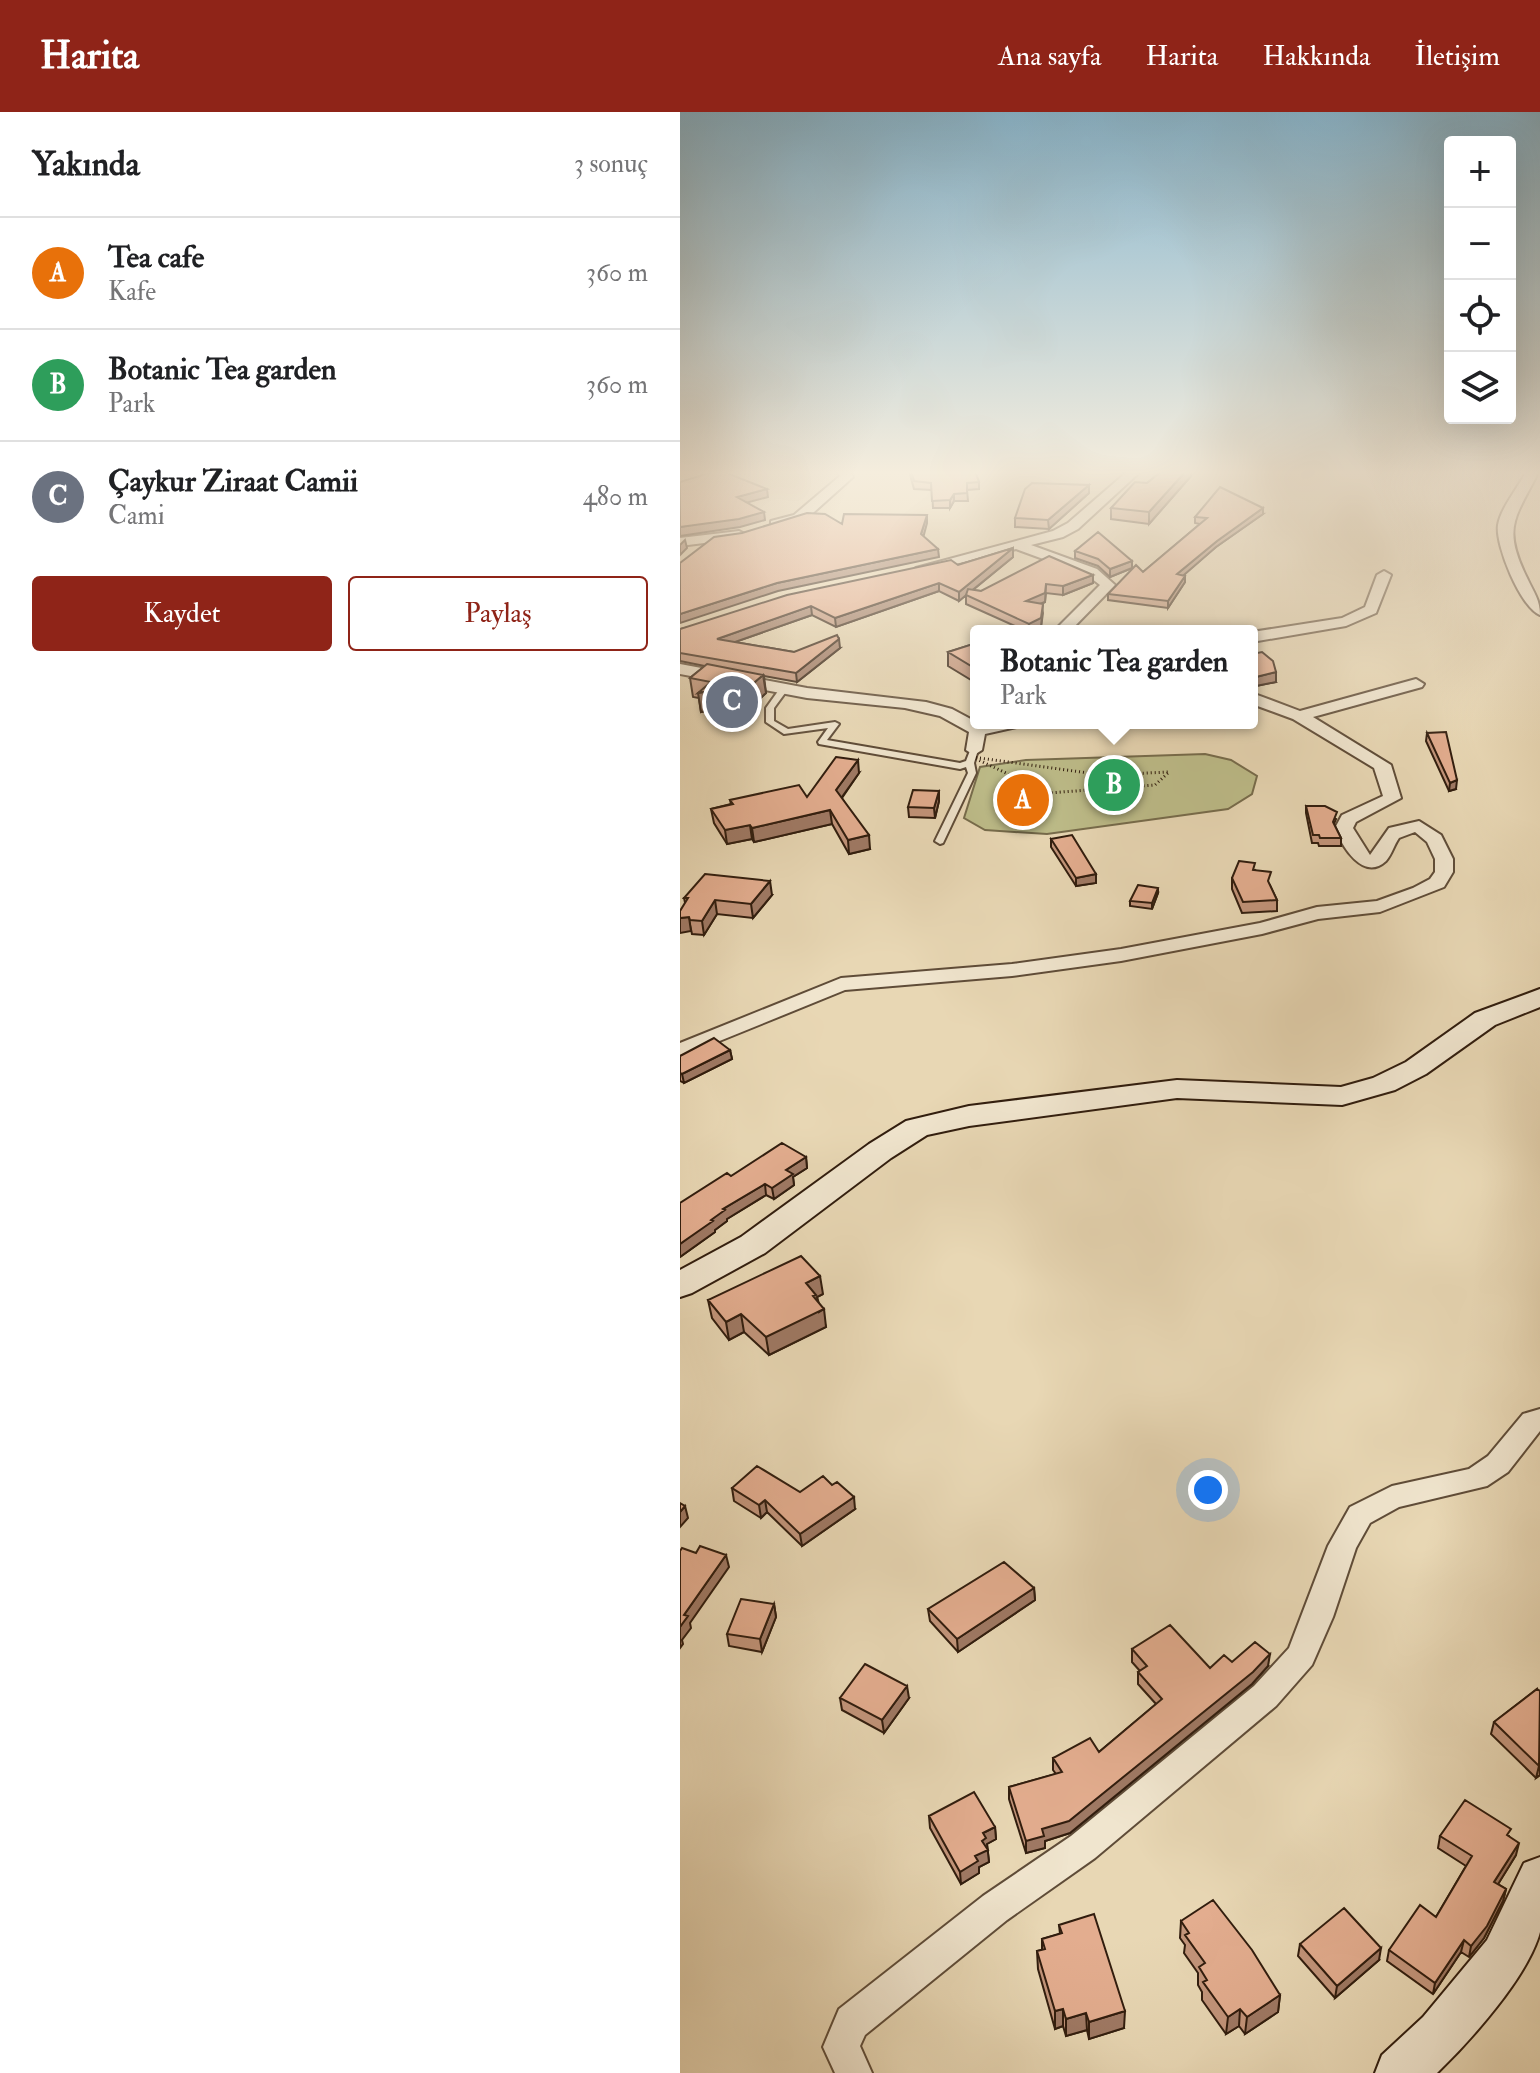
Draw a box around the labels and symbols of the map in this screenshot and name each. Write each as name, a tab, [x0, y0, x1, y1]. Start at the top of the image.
pin: C	[706, 672, 758, 732]
pin: B	[1088, 755, 1140, 815]
pin: A	[997, 770, 1049, 830]
your location	[1188, 1470, 1228, 1510]

